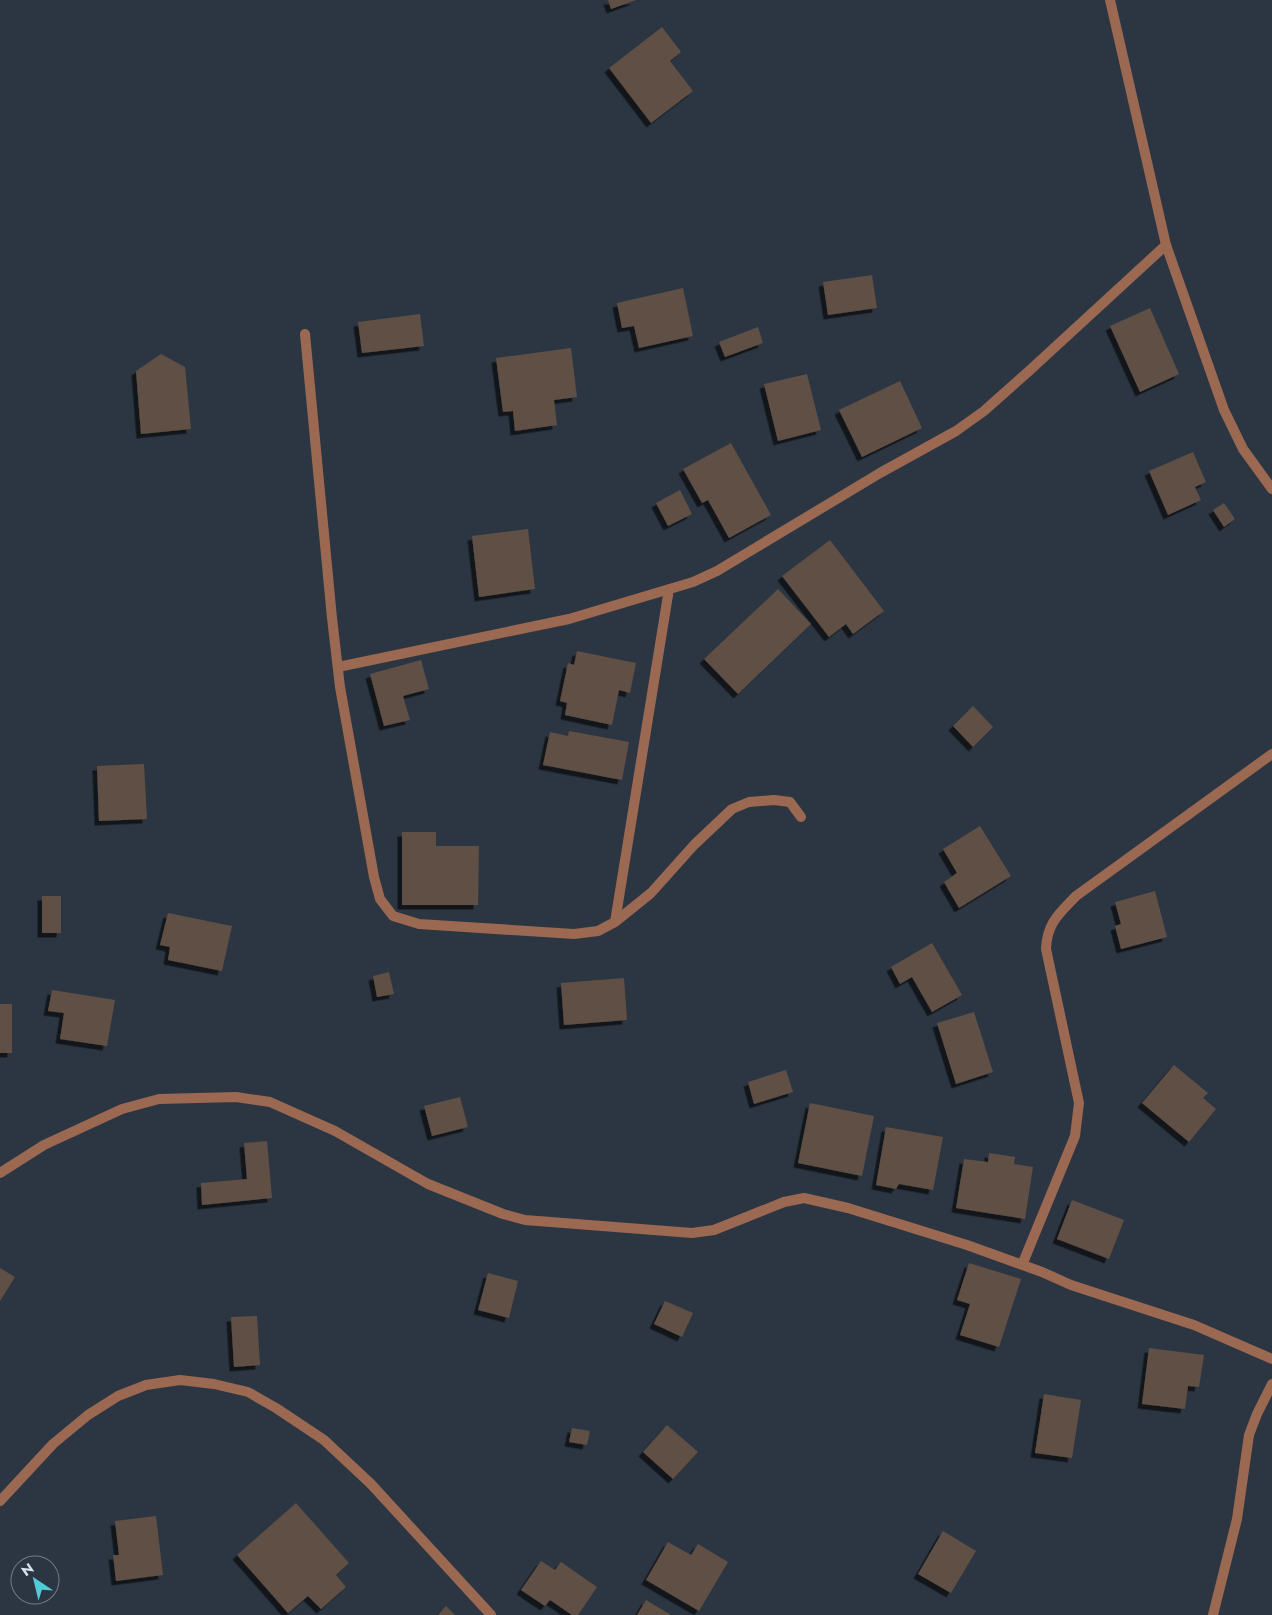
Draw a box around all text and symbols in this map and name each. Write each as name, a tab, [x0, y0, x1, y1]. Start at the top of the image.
north arrow	[10, 1555, 60, 1605]
text: N	[17, 1558, 38, 1581]

